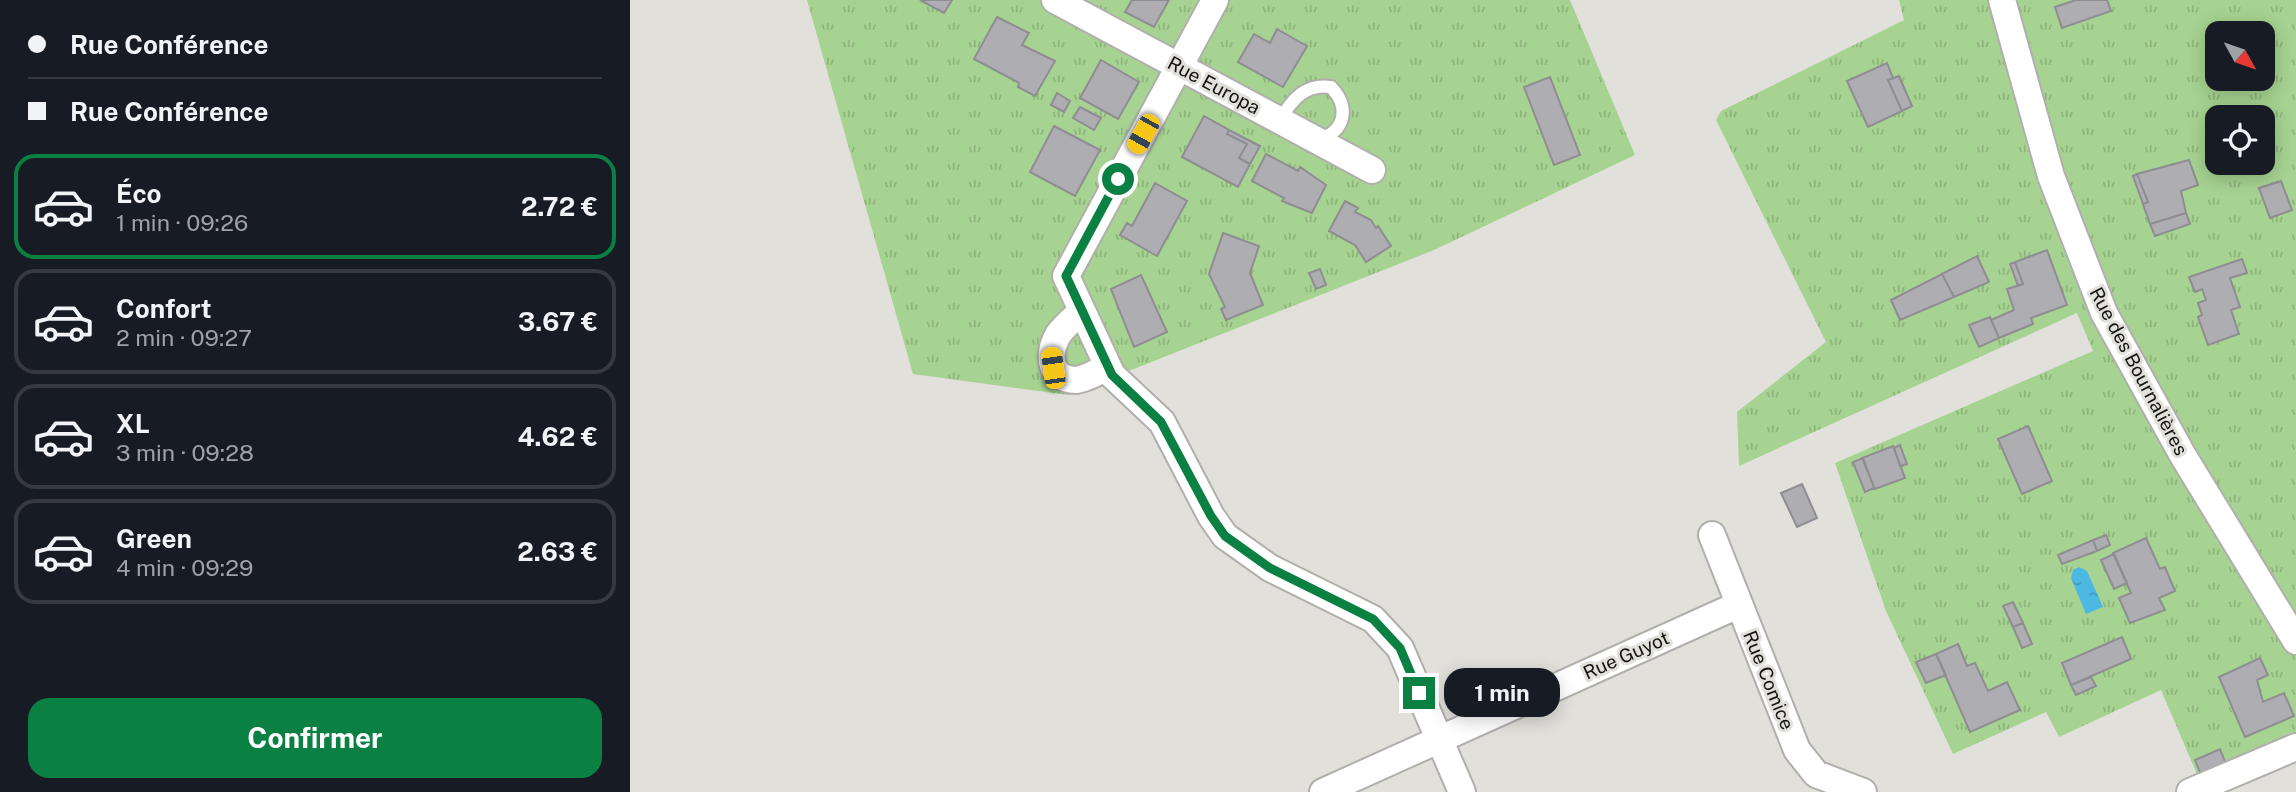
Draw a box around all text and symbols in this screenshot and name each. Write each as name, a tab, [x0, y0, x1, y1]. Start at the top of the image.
north arrow	[2205, 21, 2275, 91]
map controls	[2205, 21, 2275, 175]
text: Rue Conférence	[70, 29, 269, 60]
street label: Rue Europa	[1164, 51, 1264, 119]
text: Rue Conférence	[70, 96, 269, 127]
button: locate	[2205, 105, 2275, 175]
car	[1124, 111, 1163, 157]
route start	[1102, 163, 1134, 195]
icon: car	[32, 175, 95, 238]
text: Éco	[116, 178, 162, 209]
text: 2.72 €	[521, 191, 598, 222]
text: 1 min · 09:26	[116, 209, 248, 236]
street label: Rue des Bournalières	[2085, 283, 2193, 459]
icon: car	[32, 290, 95, 353]
text: Confort	[116, 293, 212, 324]
text: 3.67 €	[518, 306, 598, 337]
text: 2 min · 09:27	[116, 324, 252, 351]
car	[1040, 346, 1067, 390]
icon: car	[32, 405, 95, 468]
text: XL	[116, 408, 150, 439]
text: 4.62 €	[517, 421, 598, 452]
text: 3 min · 09:28	[116, 439, 254, 466]
icon: car	[32, 520, 95, 583]
text: Green	[116, 523, 192, 554]
text: 2.63 €	[517, 536, 598, 567]
text: 4 min · 09:29	[116, 554, 253, 581]
street label: Rue Guyot	[1580, 626, 1672, 684]
street label: Rue Comice	[1739, 627, 1799, 733]
callout: 1 min	[1444, 668, 1559, 718]
route end	[1403, 677, 1435, 709]
text: 1 min	[1474, 679, 1530, 706]
button: Confirmer	[28, 698, 602, 778]

